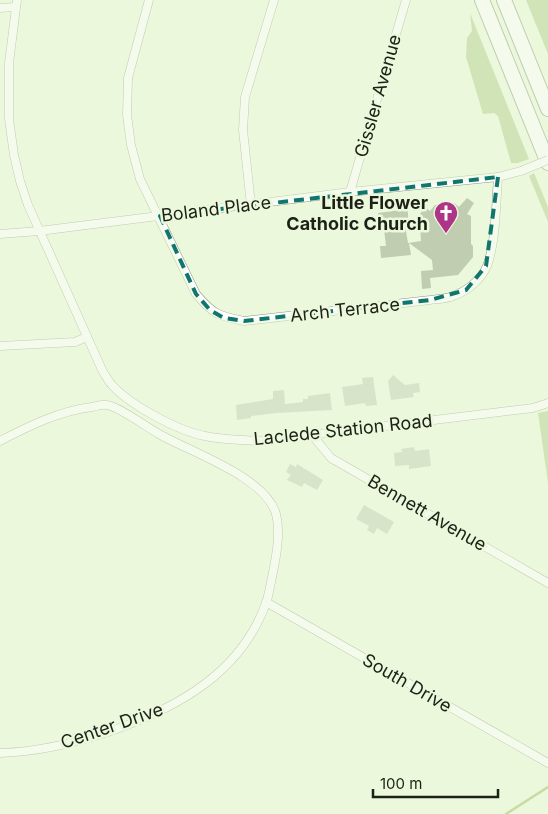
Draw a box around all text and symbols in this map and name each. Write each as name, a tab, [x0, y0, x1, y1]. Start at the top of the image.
street label: Gissler Avenue	[350, 32, 405, 160]
street label: Boland Place	[160, 191, 272, 226]
place label: Little Flower Catholic Church	[286, 192, 428, 234]
church icon: Little Flower Catholic Church	[433, 200, 459, 234]
street label: Arch Terrace	[289, 293, 401, 326]
street label: Laclede Station Road	[252, 410, 433, 449]
street label: Bennett Avenue	[364, 470, 490, 555]
street label: South Drive	[359, 649, 455, 716]
street label: Center Drive	[58, 698, 166, 753]
scale bar	[373, 766, 498, 798]
text: 100 m	[380, 774, 422, 793]

